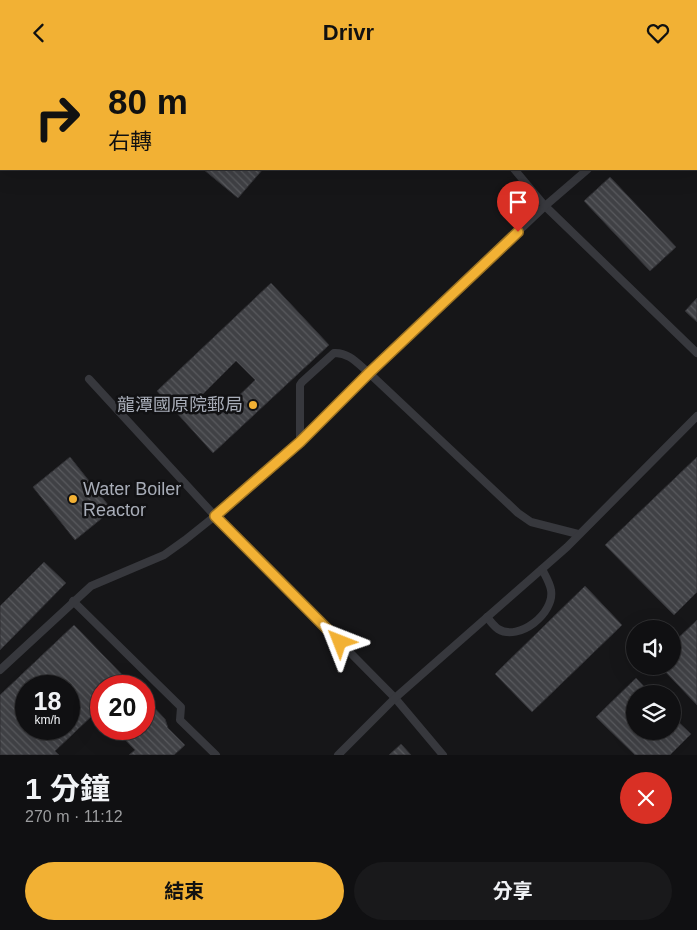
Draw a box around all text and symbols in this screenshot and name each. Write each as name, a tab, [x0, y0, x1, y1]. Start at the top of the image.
icon: back	[25, 19, 53, 47]
icon: heart	[644, 19, 672, 47]
text: Drivr	[323, 20, 374, 45]
text: 80 m	[108, 82, 188, 121]
icon: right	[25, 85, 90, 150]
text: 右轉	[108, 129, 152, 154]
pin	[497, 181, 539, 232]
icon: arrive	[504, 188, 532, 216]
place label: 龍潭國原院郵局	[117, 395, 243, 415]
marker: 龍潭國原院郵局	[247, 399, 259, 411]
place label: Water Boiler Reactor	[83, 479, 181, 520]
marker: Water Boiler Reactor	[67, 493, 79, 505]
position arrow	[313, 615, 365, 667]
map controls	[626, 620, 681, 740]
button: sound	[626, 620, 681, 675]
speed limit sign: 20	[90, 675, 155, 740]
button: layers	[626, 685, 681, 740]
text: 18	[34, 687, 61, 715]
text: km/h	[34, 713, 61, 727]
text: 1 分鐘	[25, 772, 110, 805]
button: close	[620, 772, 672, 824]
text: 270 m · 11:12	[25, 808, 123, 825]
button: 結束	[25, 862, 344, 920]
button: 分享	[354, 862, 672, 920]

